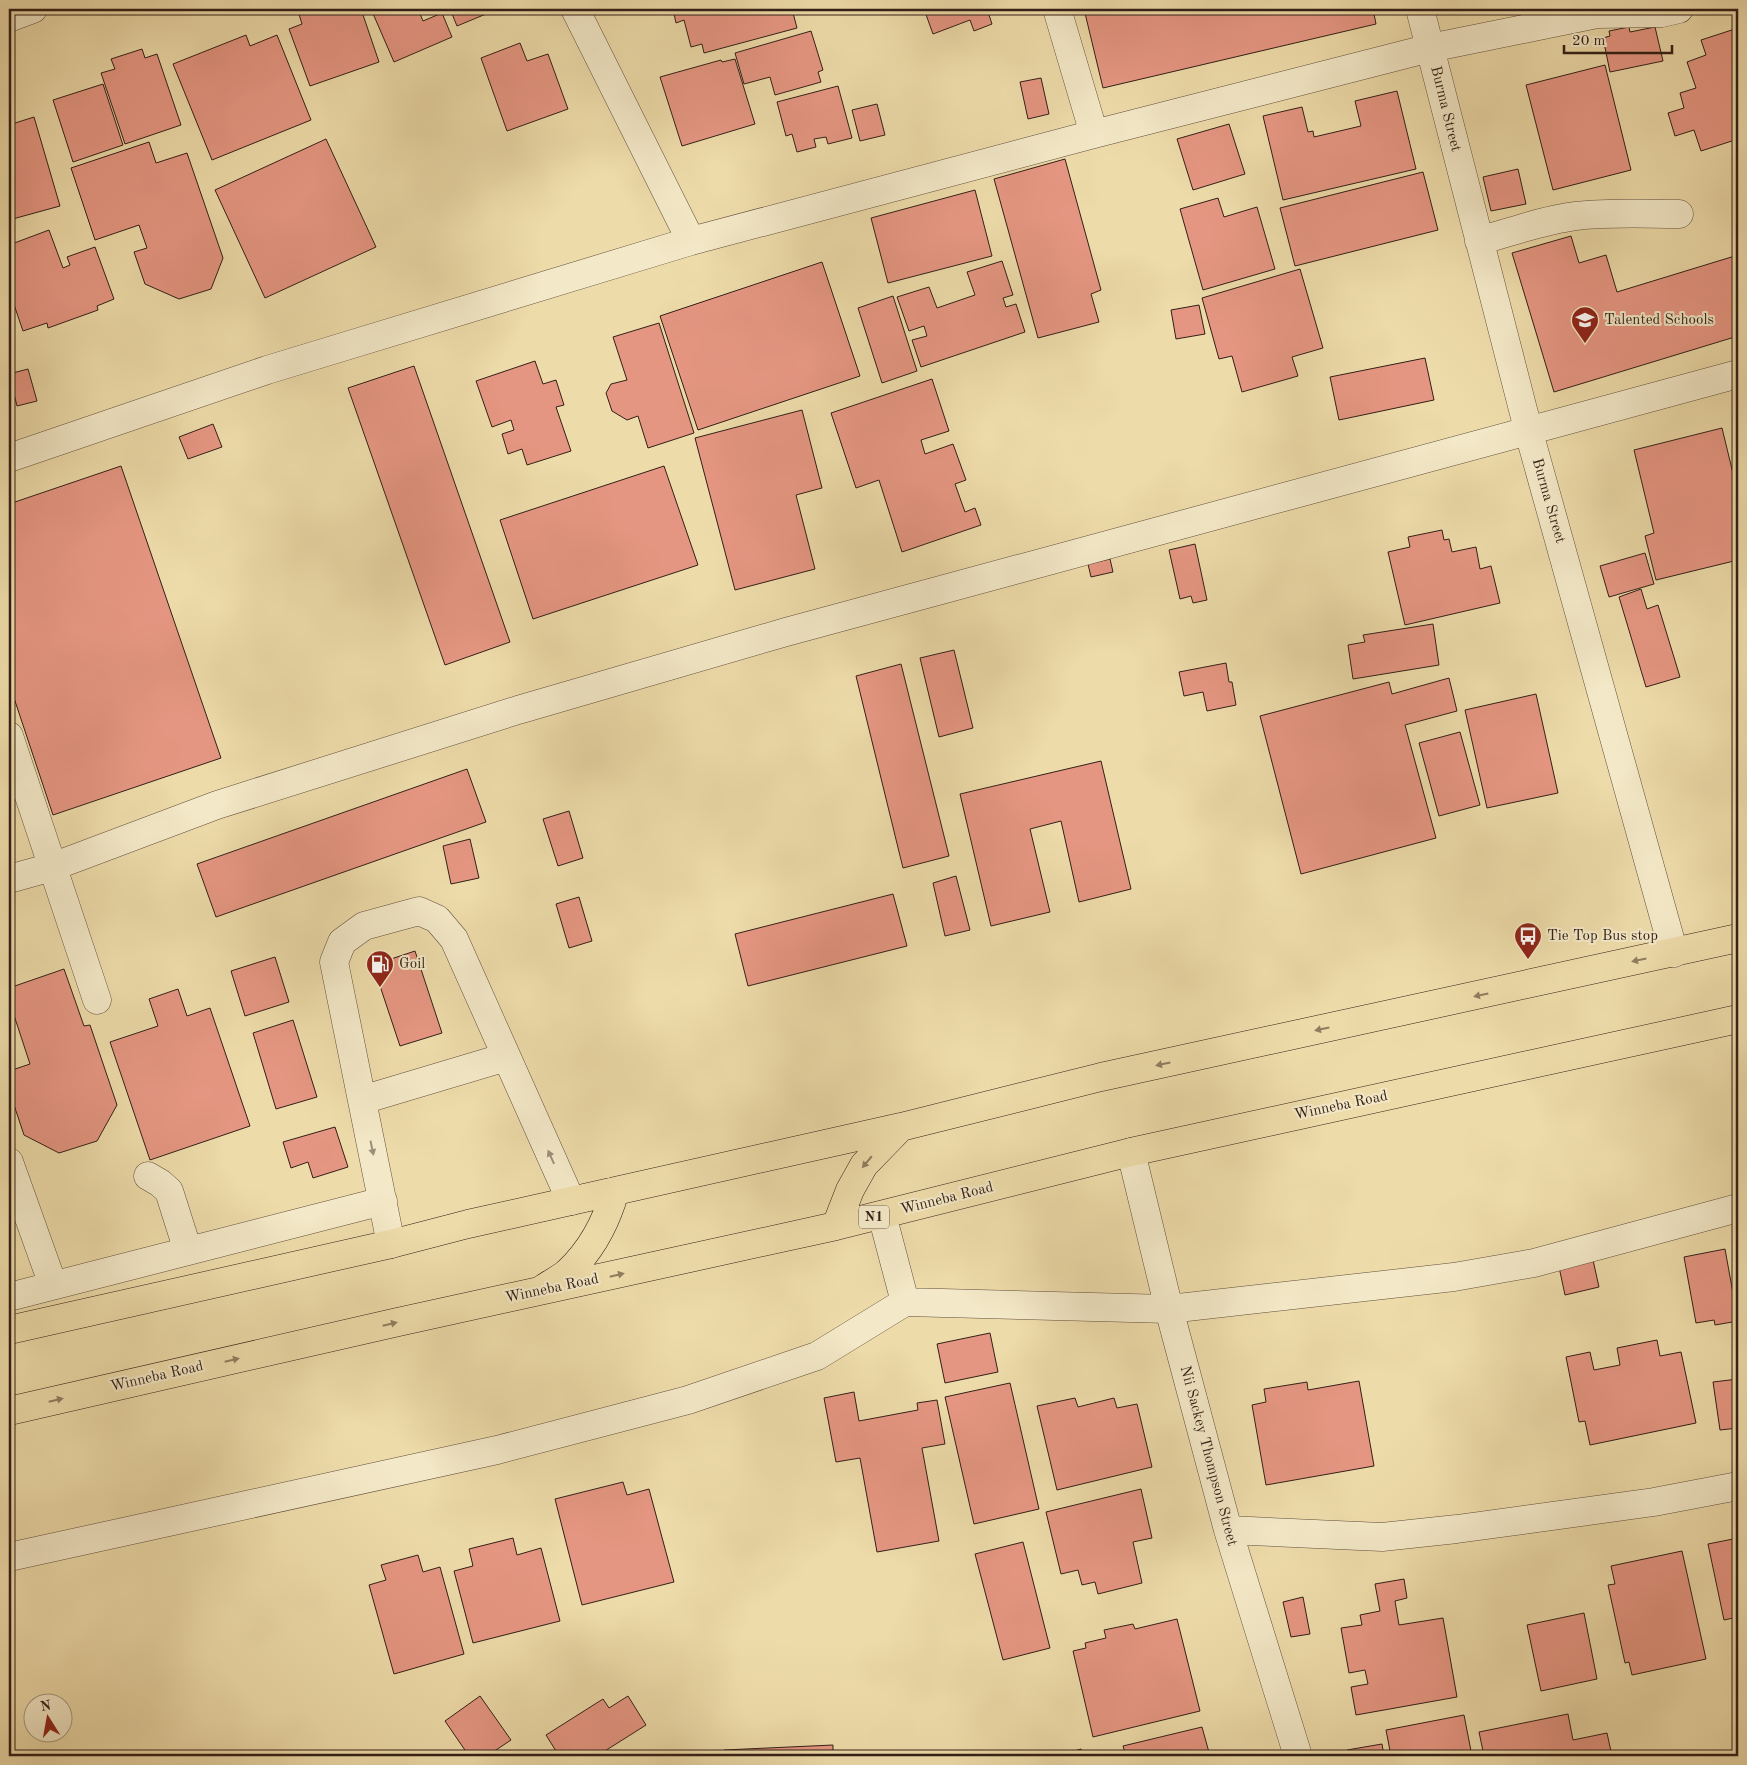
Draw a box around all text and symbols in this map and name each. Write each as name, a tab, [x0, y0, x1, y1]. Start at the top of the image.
scale bar	[1564, 22, 1672, 54]
text: 20 m	[1572, 34, 1606, 49]
street label: Burma Street	[1427, 65, 1463, 153]
school or university icon: Talented Schools	[1570, 305, 1600, 344]
place label: Talented Schools	[1604, 313, 1714, 328]
street label: Burma Street	[1529, 457, 1567, 545]
bus stop icon: Tie Top Bus stop	[1513, 921, 1543, 960]
place label: Tie Top Bus stop	[1547, 929, 1658, 944]
fuel station icon: Goil	[365, 949, 395, 988]
one-way arrow	[1632, 956, 1647, 964]
place label: Goil	[399, 957, 425, 972]
one-way arrow	[1473, 991, 1488, 999]
one-way arrow	[1313, 1026, 1329, 1034]
one-way arrow	[1156, 1060, 1171, 1068]
street label: Winneba Road	[1293, 1089, 1389, 1123]
one-way arrow	[368, 1140, 376, 1156]
one-way arrow	[547, 1150, 555, 1164]
one-way arrow	[862, 1156, 873, 1169]
street label: Winneba Road	[899, 1180, 995, 1218]
road number: N1	[859, 1206, 889, 1228]
one-way arrow	[610, 1271, 625, 1279]
street label: Winneba Road	[504, 1272, 600, 1306]
one-way arrow	[383, 1320, 398, 1328]
one-way arrow	[224, 1356, 239, 1364]
street label: Winneba Road	[109, 1359, 205, 1395]
street label: Nii Sackey Thompson Street	[1177, 1364, 1239, 1548]
one-way arrow	[49, 1396, 64, 1404]
north arrow	[22, 1692, 72, 1742]
text: N	[39, 1698, 53, 1714]

